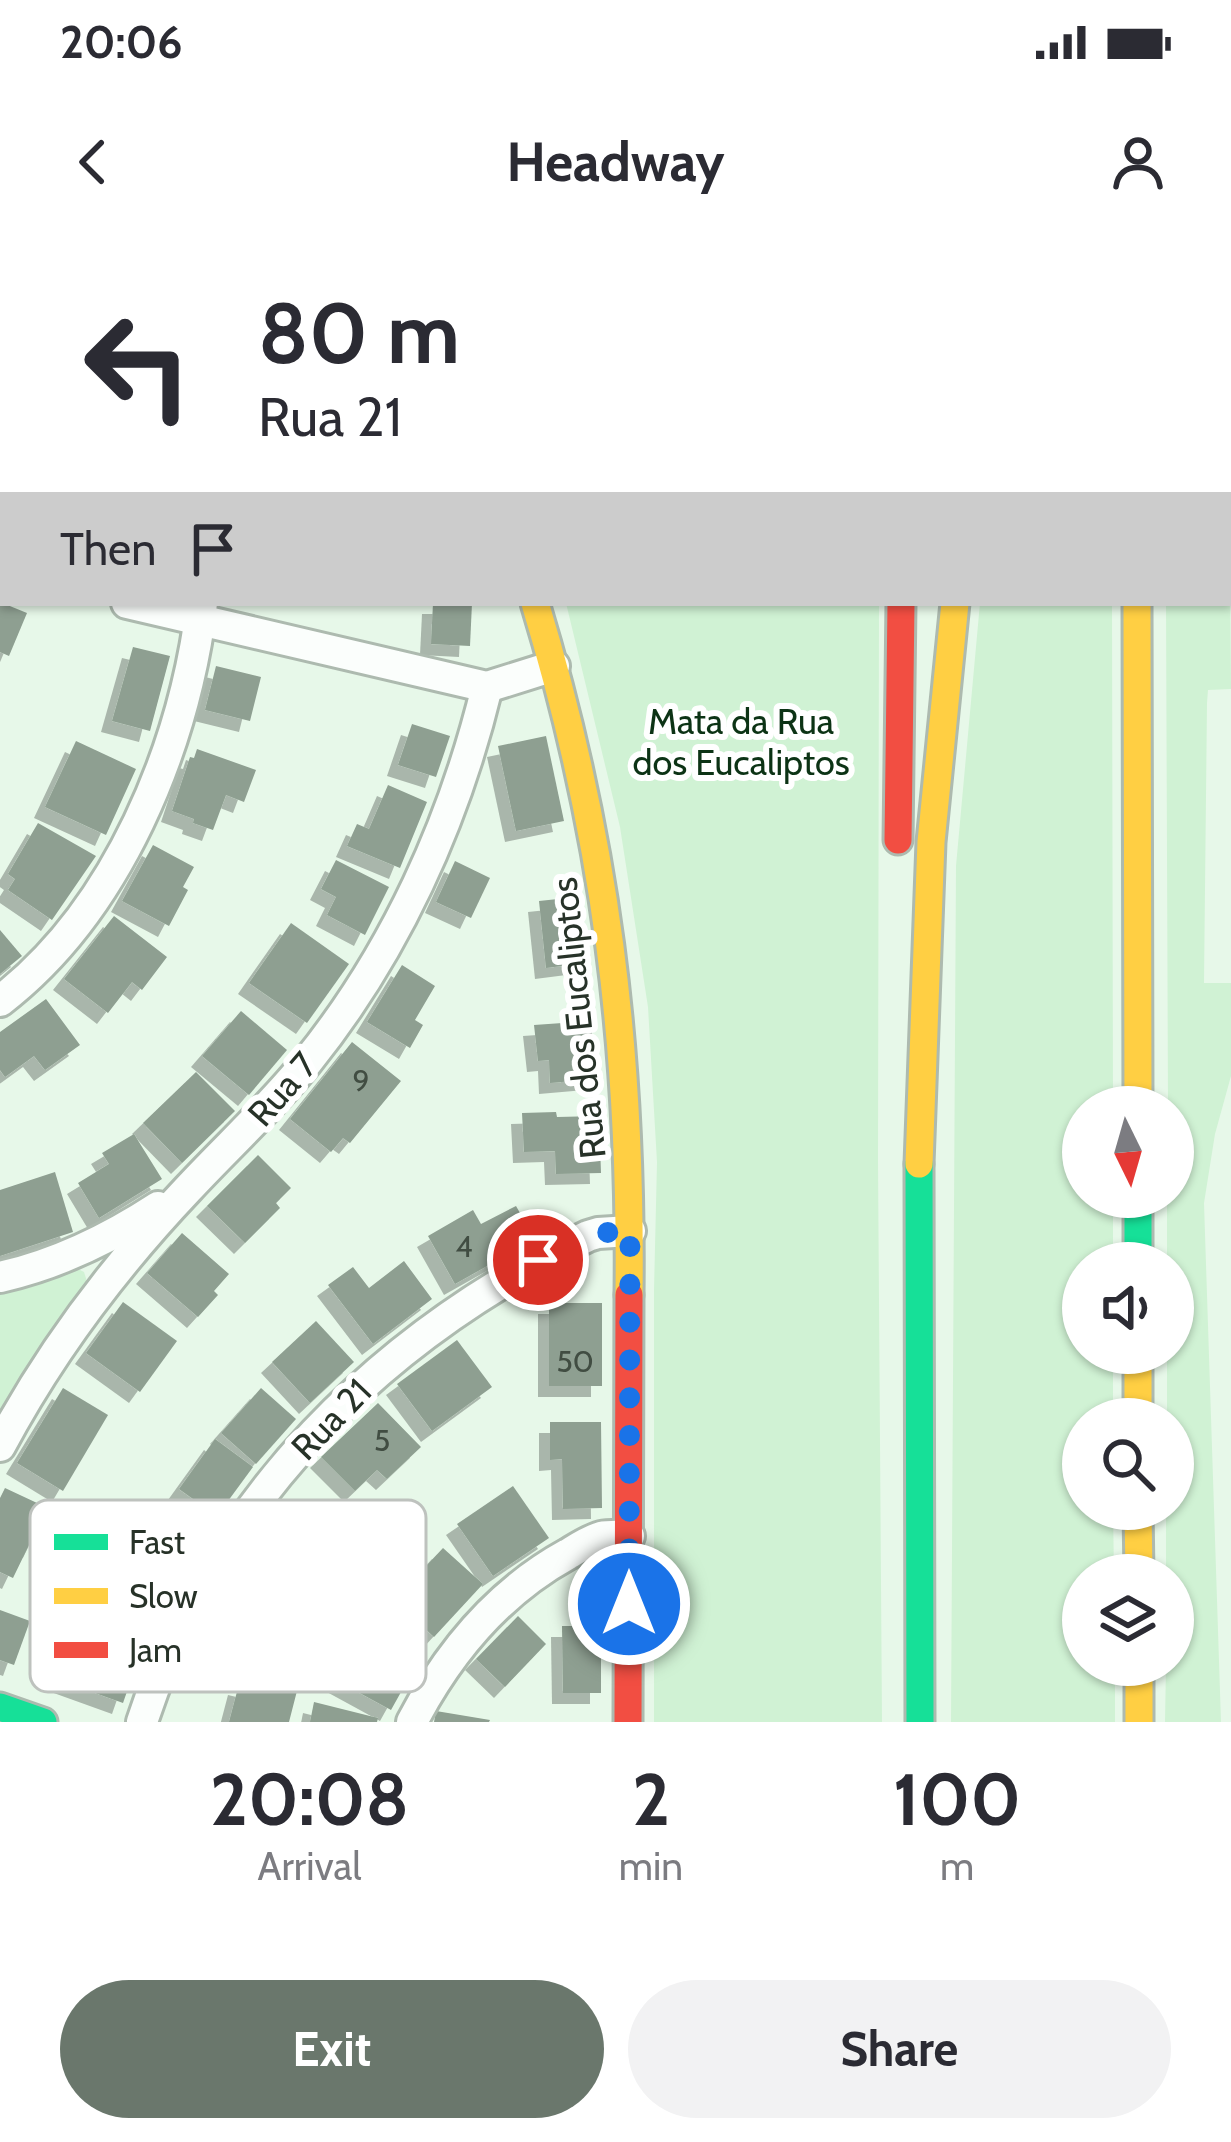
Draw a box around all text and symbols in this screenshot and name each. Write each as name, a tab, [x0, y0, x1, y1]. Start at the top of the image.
text: 20:06	[60, 15, 183, 69]
icon: back	[60, 129, 126, 195]
text: Headway	[507, 129, 724, 195]
icon: person	[1105, 129, 1171, 195]
text: 80 m	[258, 282, 460, 384]
icon: left	[60, 288, 216, 444]
text: Rua 21	[258, 384, 402, 450]
icon: arrive	[180, 516, 246, 582]
text: Then	[60, 522, 156, 576]
park label: Mata da Rua dos Eucaliptos	[632, 699, 850, 784]
street label: Rua dos Eucaliptos	[541, 875, 615, 1161]
street label: Rua 7	[238, 1043, 326, 1135]
house number: 9	[352, 1062, 370, 1099]
north arrow	[1062, 1086, 1194, 1218]
map controls	[1062, 1086, 1194, 1686]
pin	[487, 1209, 589, 1311]
icon: arrive	[505, 1227, 571, 1293]
house number: 4	[455, 1228, 473, 1265]
button: sound	[1062, 1242, 1194, 1374]
house number: 50	[556, 1343, 594, 1380]
street label: Rua 21	[282, 1369, 380, 1469]
button: search	[1062, 1398, 1194, 1530]
house number: 5	[374, 1422, 390, 1459]
legend	[30, 1500, 426, 1692]
text: Fast	[129, 1522, 185, 1562]
position arrow	[566, 1541, 692, 1667]
button: layers	[1062, 1554, 1194, 1686]
text: Slow	[129, 1576, 198, 1616]
text: Jam	[128, 1630, 182, 1670]
text: 20:08	[210, 1756, 409, 1843]
text: 2	[632, 1756, 670, 1843]
text: 100	[893, 1756, 1021, 1843]
text: Arrival	[258, 1842, 361, 1890]
text: min	[619, 1842, 683, 1890]
text: m	[940, 1842, 974, 1890]
button: Exit	[60, 1980, 604, 2118]
button: Share	[628, 1980, 1171, 2118]

